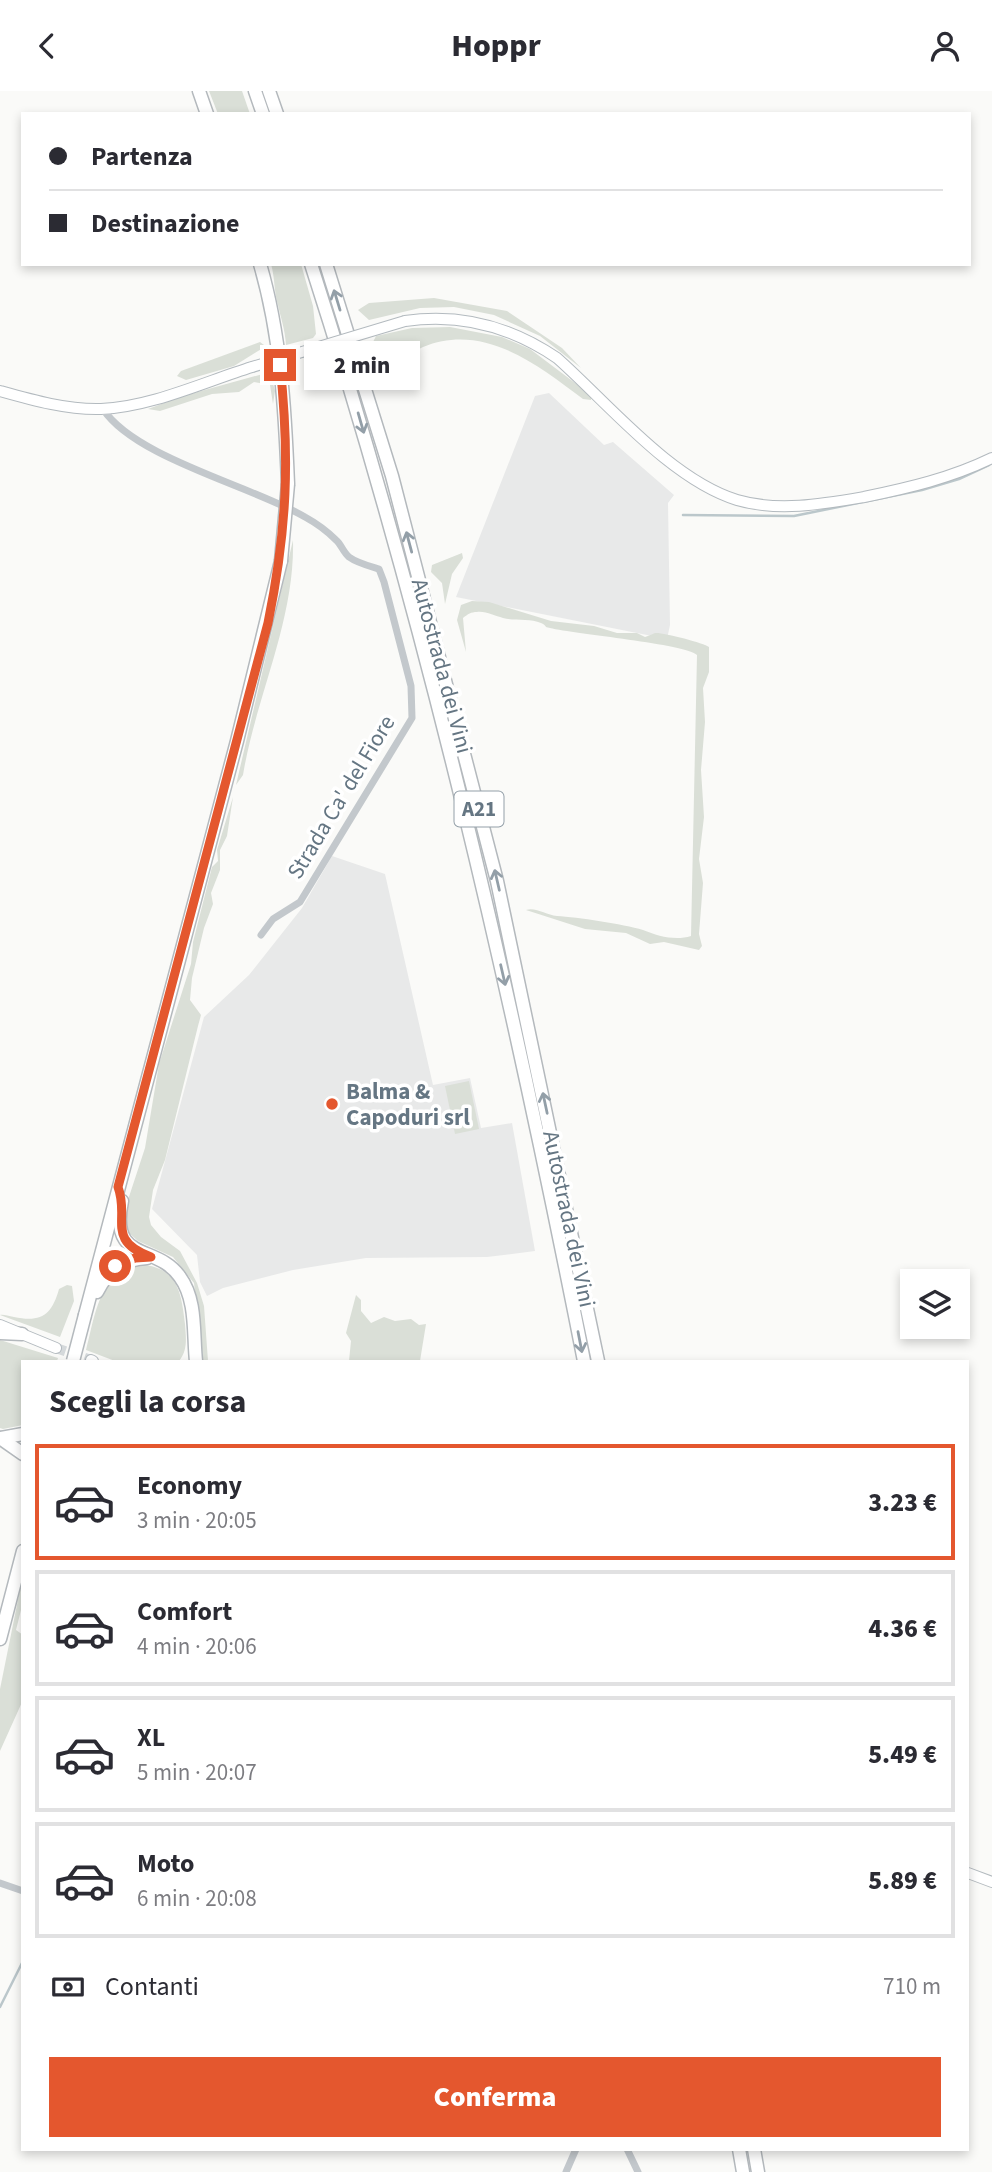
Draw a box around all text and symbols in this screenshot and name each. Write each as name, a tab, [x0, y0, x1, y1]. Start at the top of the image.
text: Hoppr	[451, 23, 541, 69]
icon: back	[28, 27, 66, 65]
icon: person	[926, 27, 964, 65]
text: Partenza	[91, 138, 193, 175]
text: Destinazione	[91, 205, 240, 242]
one-way arrow	[329, 289, 342, 311]
callout: 2 min	[304, 341, 420, 389]
route end	[264, 349, 296, 381]
text: 2 min	[334, 349, 390, 382]
one-way arrow	[355, 412, 368, 434]
one-way arrow	[402, 531, 415, 553]
street label: Autostrada dei Vini	[403, 575, 481, 757]
street label: Strada Ca' del Fiore	[279, 709, 403, 885]
road number: A21	[454, 791, 504, 827]
one-way arrow	[490, 869, 503, 892]
one-way arrow	[497, 963, 511, 986]
place label: Balma & Capoduri srl	[346, 1075, 470, 1134]
one-way arrow	[538, 1092, 552, 1115]
marker: Balma & Capoduri srl	[324, 1096, 340, 1112]
street label: Autostrada dei Vini	[534, 1128, 604, 1310]
route start	[99, 1250, 131, 1282]
map controls	[900, 1269, 970, 1339]
button: layers	[900, 1269, 970, 1339]
one-way arrow	[573, 1330, 587, 1353]
text: Scegli la corsa	[49, 1379, 246, 1425]
text: Economy	[137, 1467, 242, 1504]
icon: car	[53, 1471, 116, 1534]
text: 3.23 €	[868, 1484, 937, 1521]
text: 3 min · 20:05	[137, 1504, 257, 1537]
text: Comfort	[137, 1593, 232, 1630]
icon: car	[53, 1597, 116, 1660]
text: 4.36 €	[868, 1610, 937, 1647]
text: 4 min · 20:06	[137, 1630, 257, 1663]
text: XL	[137, 1719, 165, 1756]
icon: car	[53, 1723, 116, 1786]
text: 5.49 €	[868, 1736, 937, 1773]
text: 5 min · 20:07	[137, 1756, 257, 1789]
text: Moto	[137, 1845, 194, 1882]
icon: car	[53, 1849, 116, 1912]
text: 5.89 €	[868, 1862, 937, 1899]
text: 6 min · 20:08	[137, 1882, 257, 1915]
icon: cash	[49, 1968, 87, 2006]
text: Contanti	[105, 1968, 199, 2005]
text: 710 m	[883, 1970, 941, 2003]
button: Conferma	[49, 2057, 941, 2137]

